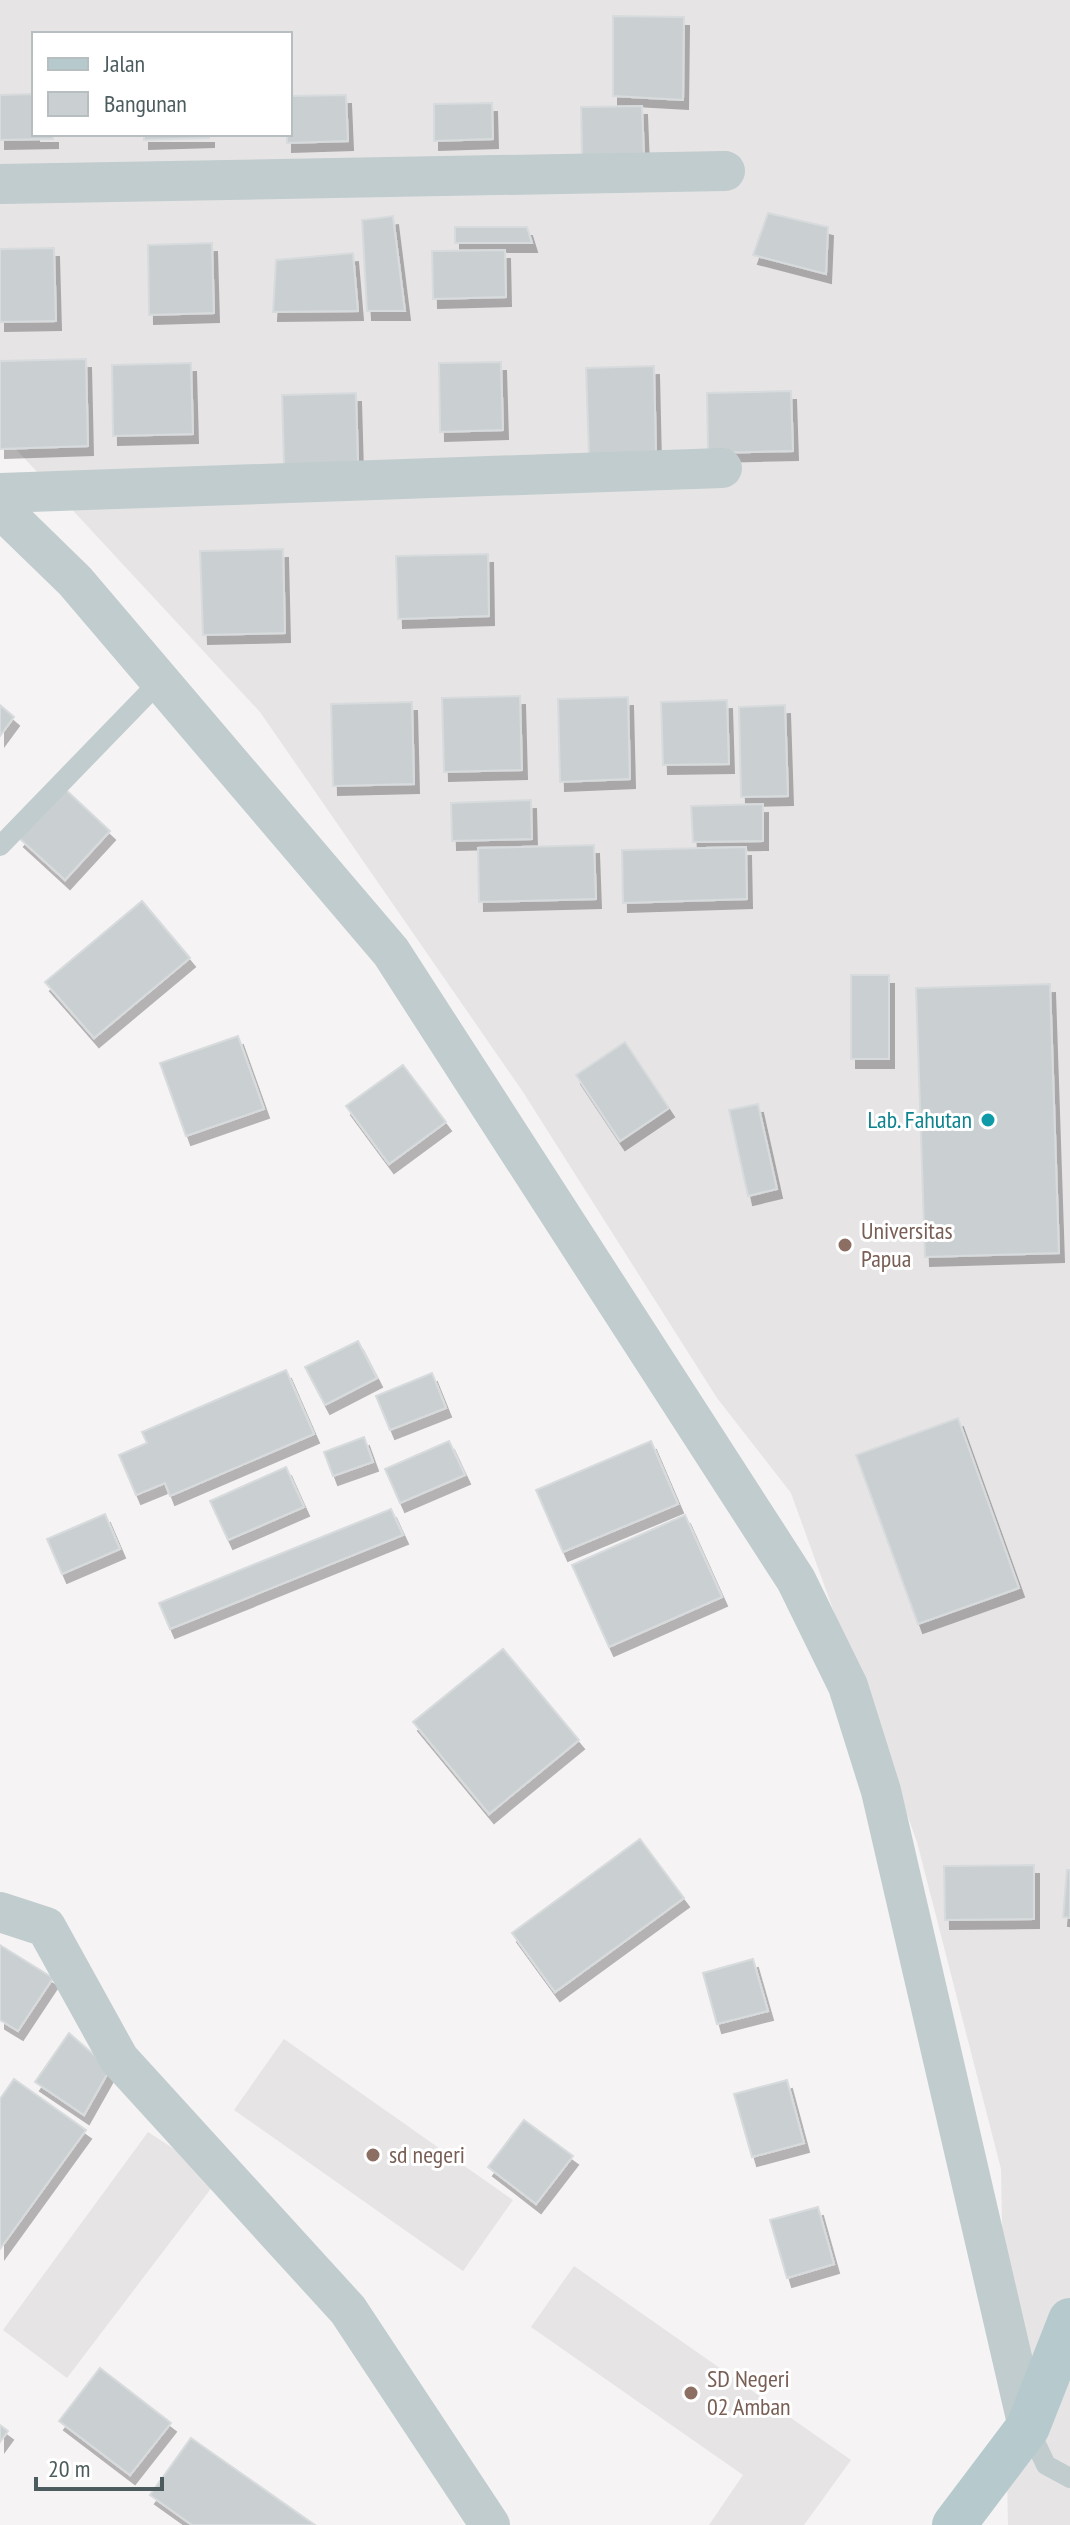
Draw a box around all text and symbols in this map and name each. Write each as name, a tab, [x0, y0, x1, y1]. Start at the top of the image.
legend	[32, 32, 292, 136]
text: Jalan	[103, 48, 145, 79]
text: Bangunan	[104, 88, 187, 119]
place label: Lab. Fahutan	[867, 1104, 972, 1135]
marker: Lab. Fahutan	[979, 1111, 997, 1129]
place label: Universitas Papua	[861, 1215, 953, 1274]
marker: Universitas Papua	[836, 1236, 854, 1254]
place label: sd negeri	[389, 2139, 465, 2170]
marker: sd negeri	[364, 2146, 382, 2164]
place label: SD Negeri 02 Amban	[707, 2363, 791, 2422]
marker: SD Negeri 02 Amban	[682, 2384, 700, 2402]
scale bar	[36, 2441, 162, 2491]
text: 20 m	[48, 2453, 90, 2484]

